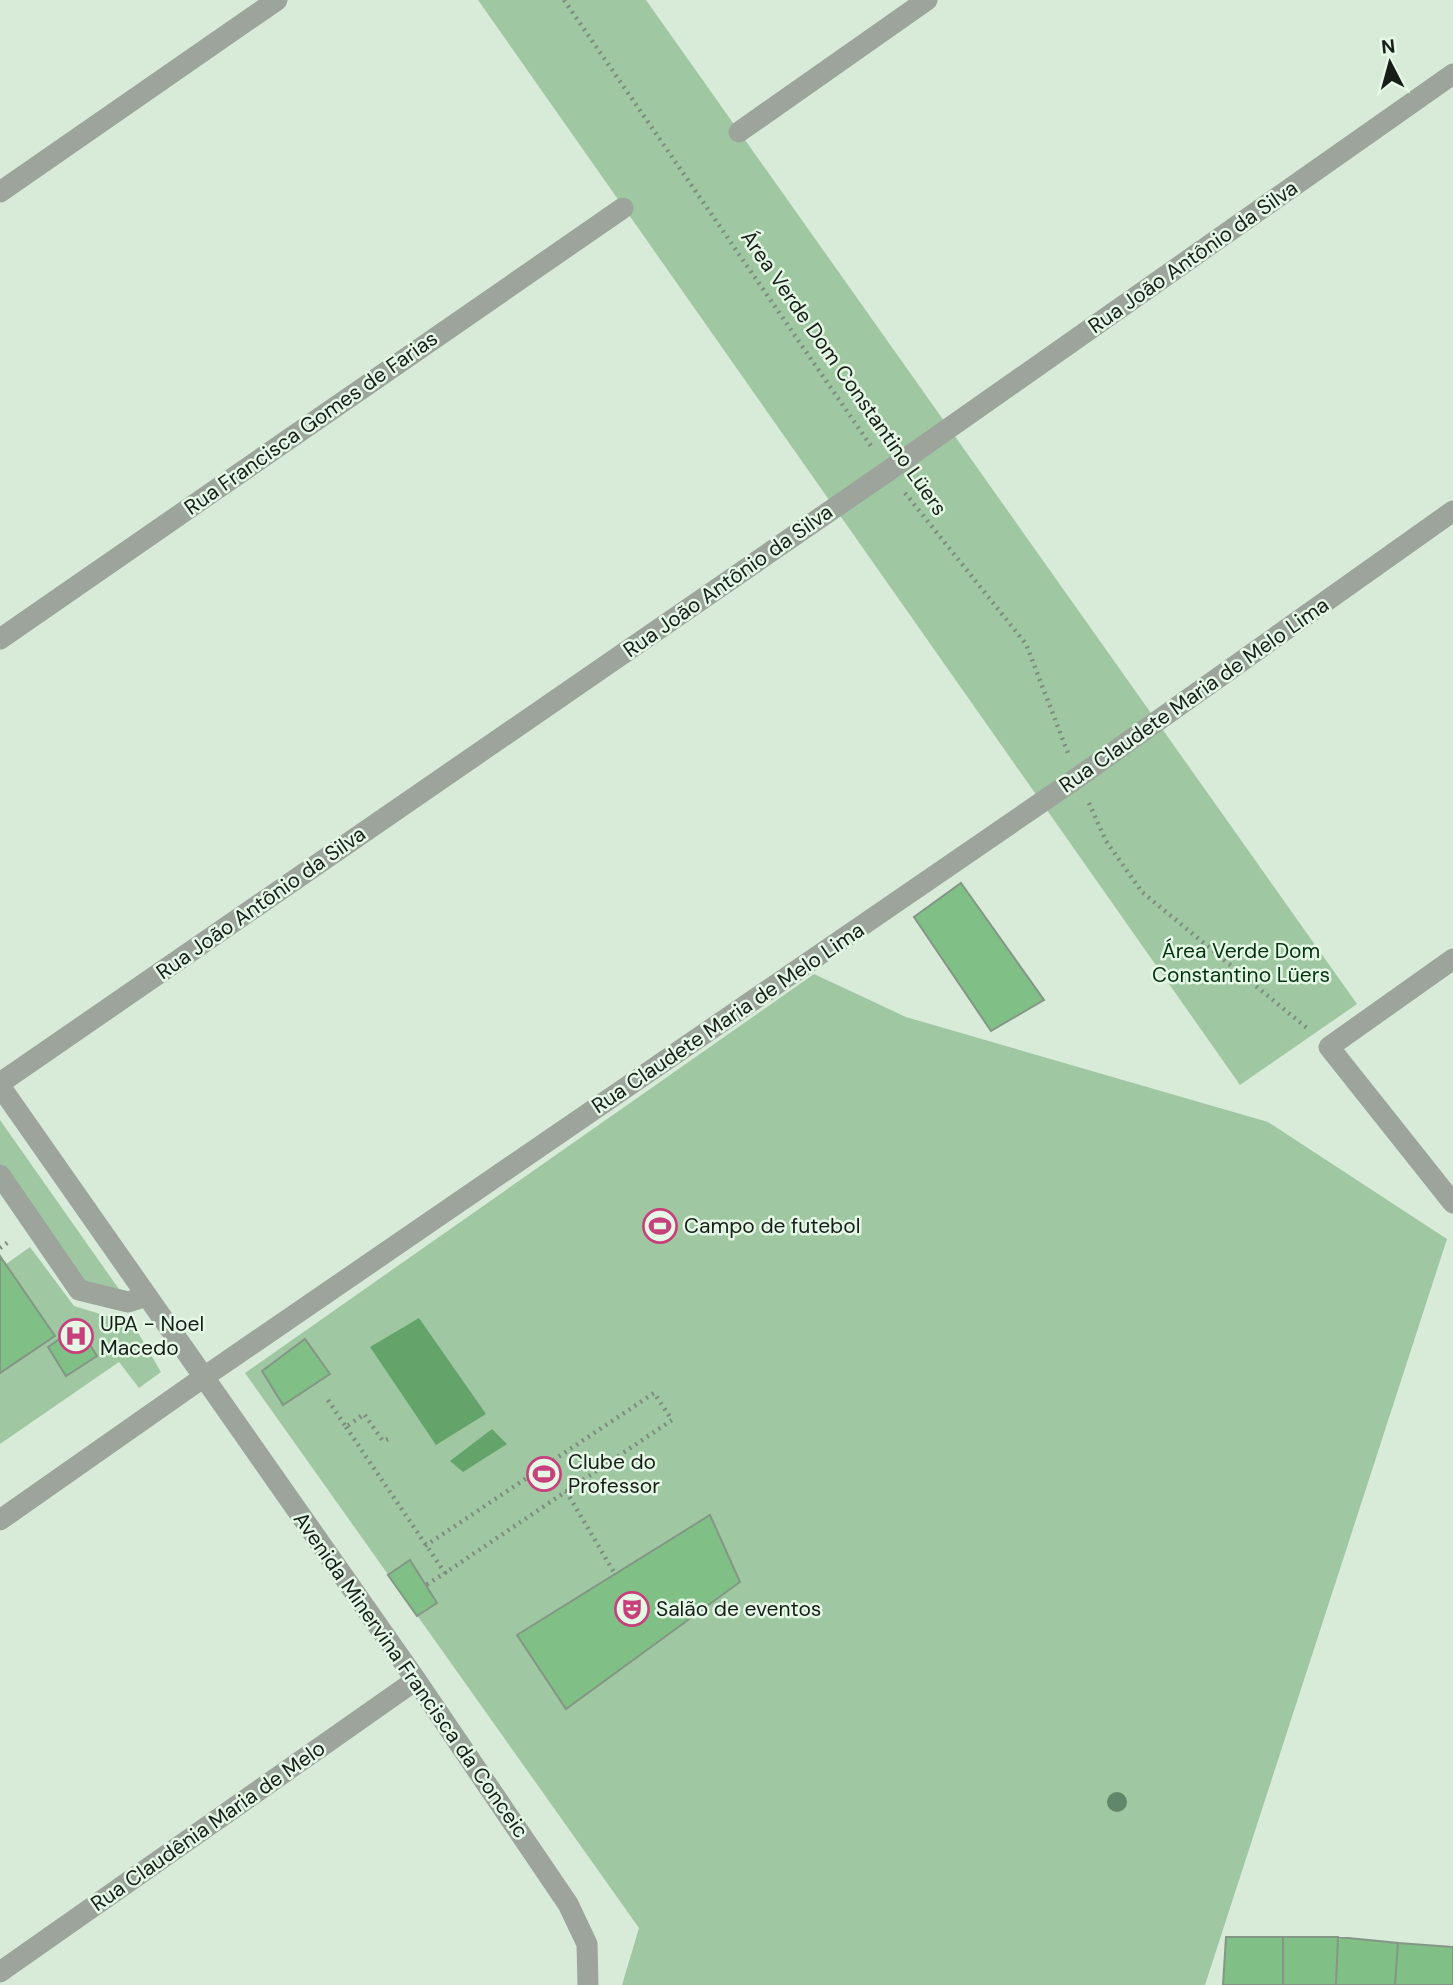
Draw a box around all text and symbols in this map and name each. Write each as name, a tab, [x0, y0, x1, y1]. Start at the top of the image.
north arrow	[1355, 28, 1425, 98]
text: N	[1380, 33, 1396, 60]
street label: Rua João Antônio da Silva	[1083, 174, 1303, 340]
street label: Área Verde Dom Constantino Lüers	[734, 225, 954, 521]
street label: Rua Francisca Gomes de Farias	[179, 325, 443, 521]
street label: Rua João Antônio da Silva	[618, 498, 838, 664]
street label: Rua Claudete Maria de Melo Lima	[1054, 591, 1334, 799]
street label: Rua João Antônio da Silva	[151, 820, 371, 986]
street label: Rua Claudete Maria de Melo Lima	[586, 916, 870, 1120]
park label: Área Verde Dom Constantino Lüers	[1152, 937, 1330, 989]
sports icon: Campo de futebol	[641, 1207, 679, 1245]
place label: Campo de futebol	[684, 1212, 860, 1240]
place label: UPA - Noel Macedo	[100, 1310, 204, 1362]
hospital icon: UPA - Noel Macedo	[57, 1317, 95, 1355]
place label: Clube do Professor	[568, 1448, 660, 1500]
sports icon: Clube do Professor	[525, 1455, 563, 1493]
street label: Avenida Minervina Francisca da Conceic	[287, 1506, 535, 1844]
theatre icon: Salão de eventos	[613, 1590, 651, 1628]
place label: Salão de eventos	[656, 1595, 821, 1623]
street label: Rua Claudênia Maria de Melo	[85, 1734, 331, 1918]

